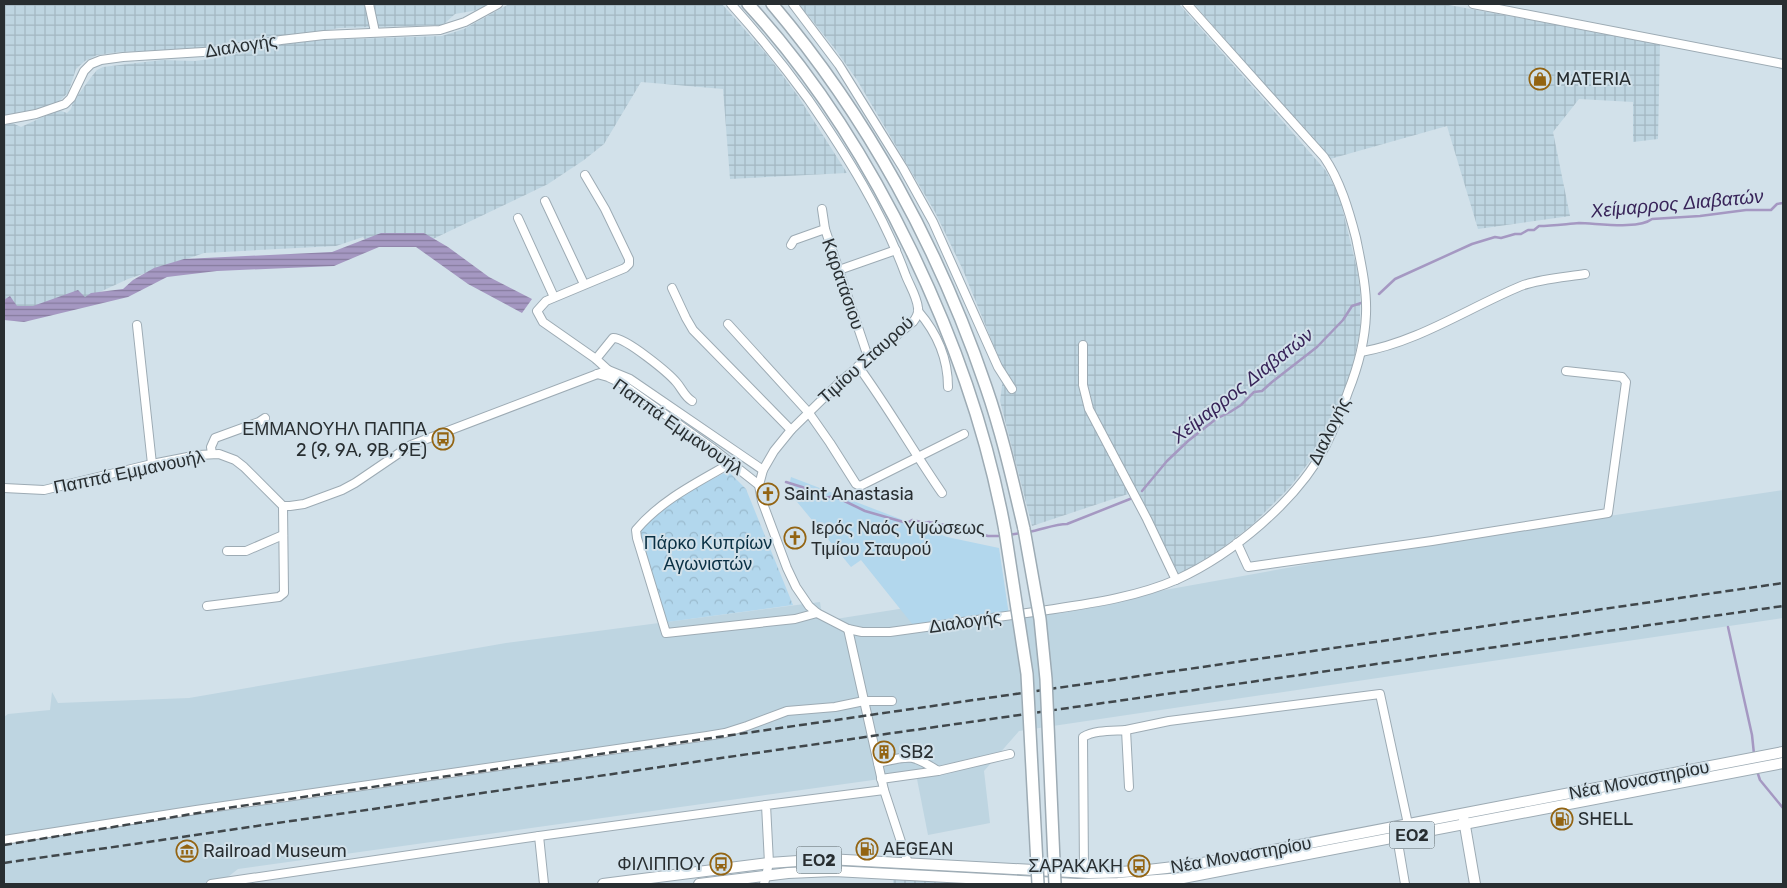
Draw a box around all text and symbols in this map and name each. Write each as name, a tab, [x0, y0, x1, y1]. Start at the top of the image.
street label: Διαλογής	[203, 29, 279, 63]
shop icon: MATERIA	[1528, 67, 1552, 91]
place label: MATERIA	[1556, 68, 1631, 90]
water label: Χείμαρρος Διαβατών	[1589, 184, 1765, 223]
street label: Καρατάσιου	[817, 235, 869, 333]
street label: Τιμίου Σταυρού	[814, 312, 918, 408]
water label: Χείμαρρος Διαβατών	[1166, 323, 1318, 448]
street label: Παππά Εμμανουήλ	[609, 374, 747, 480]
street label: Διαλογής	[1303, 393, 1355, 469]
place label: ΕΜΜΑΝΟΥΗΛ ΠΑΠΠΑ 2 (9, 9Α, 9Β, 9Ε)	[242, 418, 427, 461]
bus stop icon: ΕΜΜΑΝΟΥΗΛ ΠΑΠΠΑ 2 (9, 9Α, 9Β, 9Ε)	[431, 427, 455, 451]
street label: Παππά Εμμανουήλ	[51, 445, 207, 499]
church icon: Saint Anastasia	[756, 482, 780, 506]
place label: Saint Anastasia	[784, 483, 914, 505]
place label: Ιερός Ναός Υψώσεως Τιμίου Σταυρού	[811, 517, 985, 560]
church icon: Ιερός Ναός Υψώσεως Τιμίου Σταυρού	[783, 526, 807, 550]
park label: Πάρκο Κυπρίων Αγωνιστών	[644, 532, 772, 575]
street label: Διαλογής	[927, 606, 1003, 638]
building icon: SB2	[872, 740, 896, 764]
place label: SB2	[900, 741, 934, 763]
street label: Νέα Μοναστηρίου	[1567, 756, 1711, 804]
fuel station icon: SHELL	[1550, 807, 1574, 831]
place label: SHELL	[1578, 808, 1633, 830]
road number: ΕΟ2	[1390, 822, 1434, 848]
street label: Νέα Μοναστηρίου	[1169, 832, 1313, 878]
fuel station icon: AEGEAN	[855, 837, 879, 861]
place label: AEGEAN	[883, 838, 954, 860]
museum icon: Railroad Museum	[175, 839, 199, 863]
place label: Railroad Museum	[203, 840, 347, 862]
road number: ΕΟ2	[796, 846, 842, 874]
bus stop icon: ΦΙΛΙΠΠΟΥ	[709, 852, 733, 876]
place label: ΦΙΛΙΠΠΟΥ	[617, 853, 705, 875]
bus stop icon: ΣΑΡΑΚΑΚΗ	[1127, 854, 1151, 878]
place label: ΣΑΡΑΚΑΚΗ	[1028, 855, 1123, 877]

